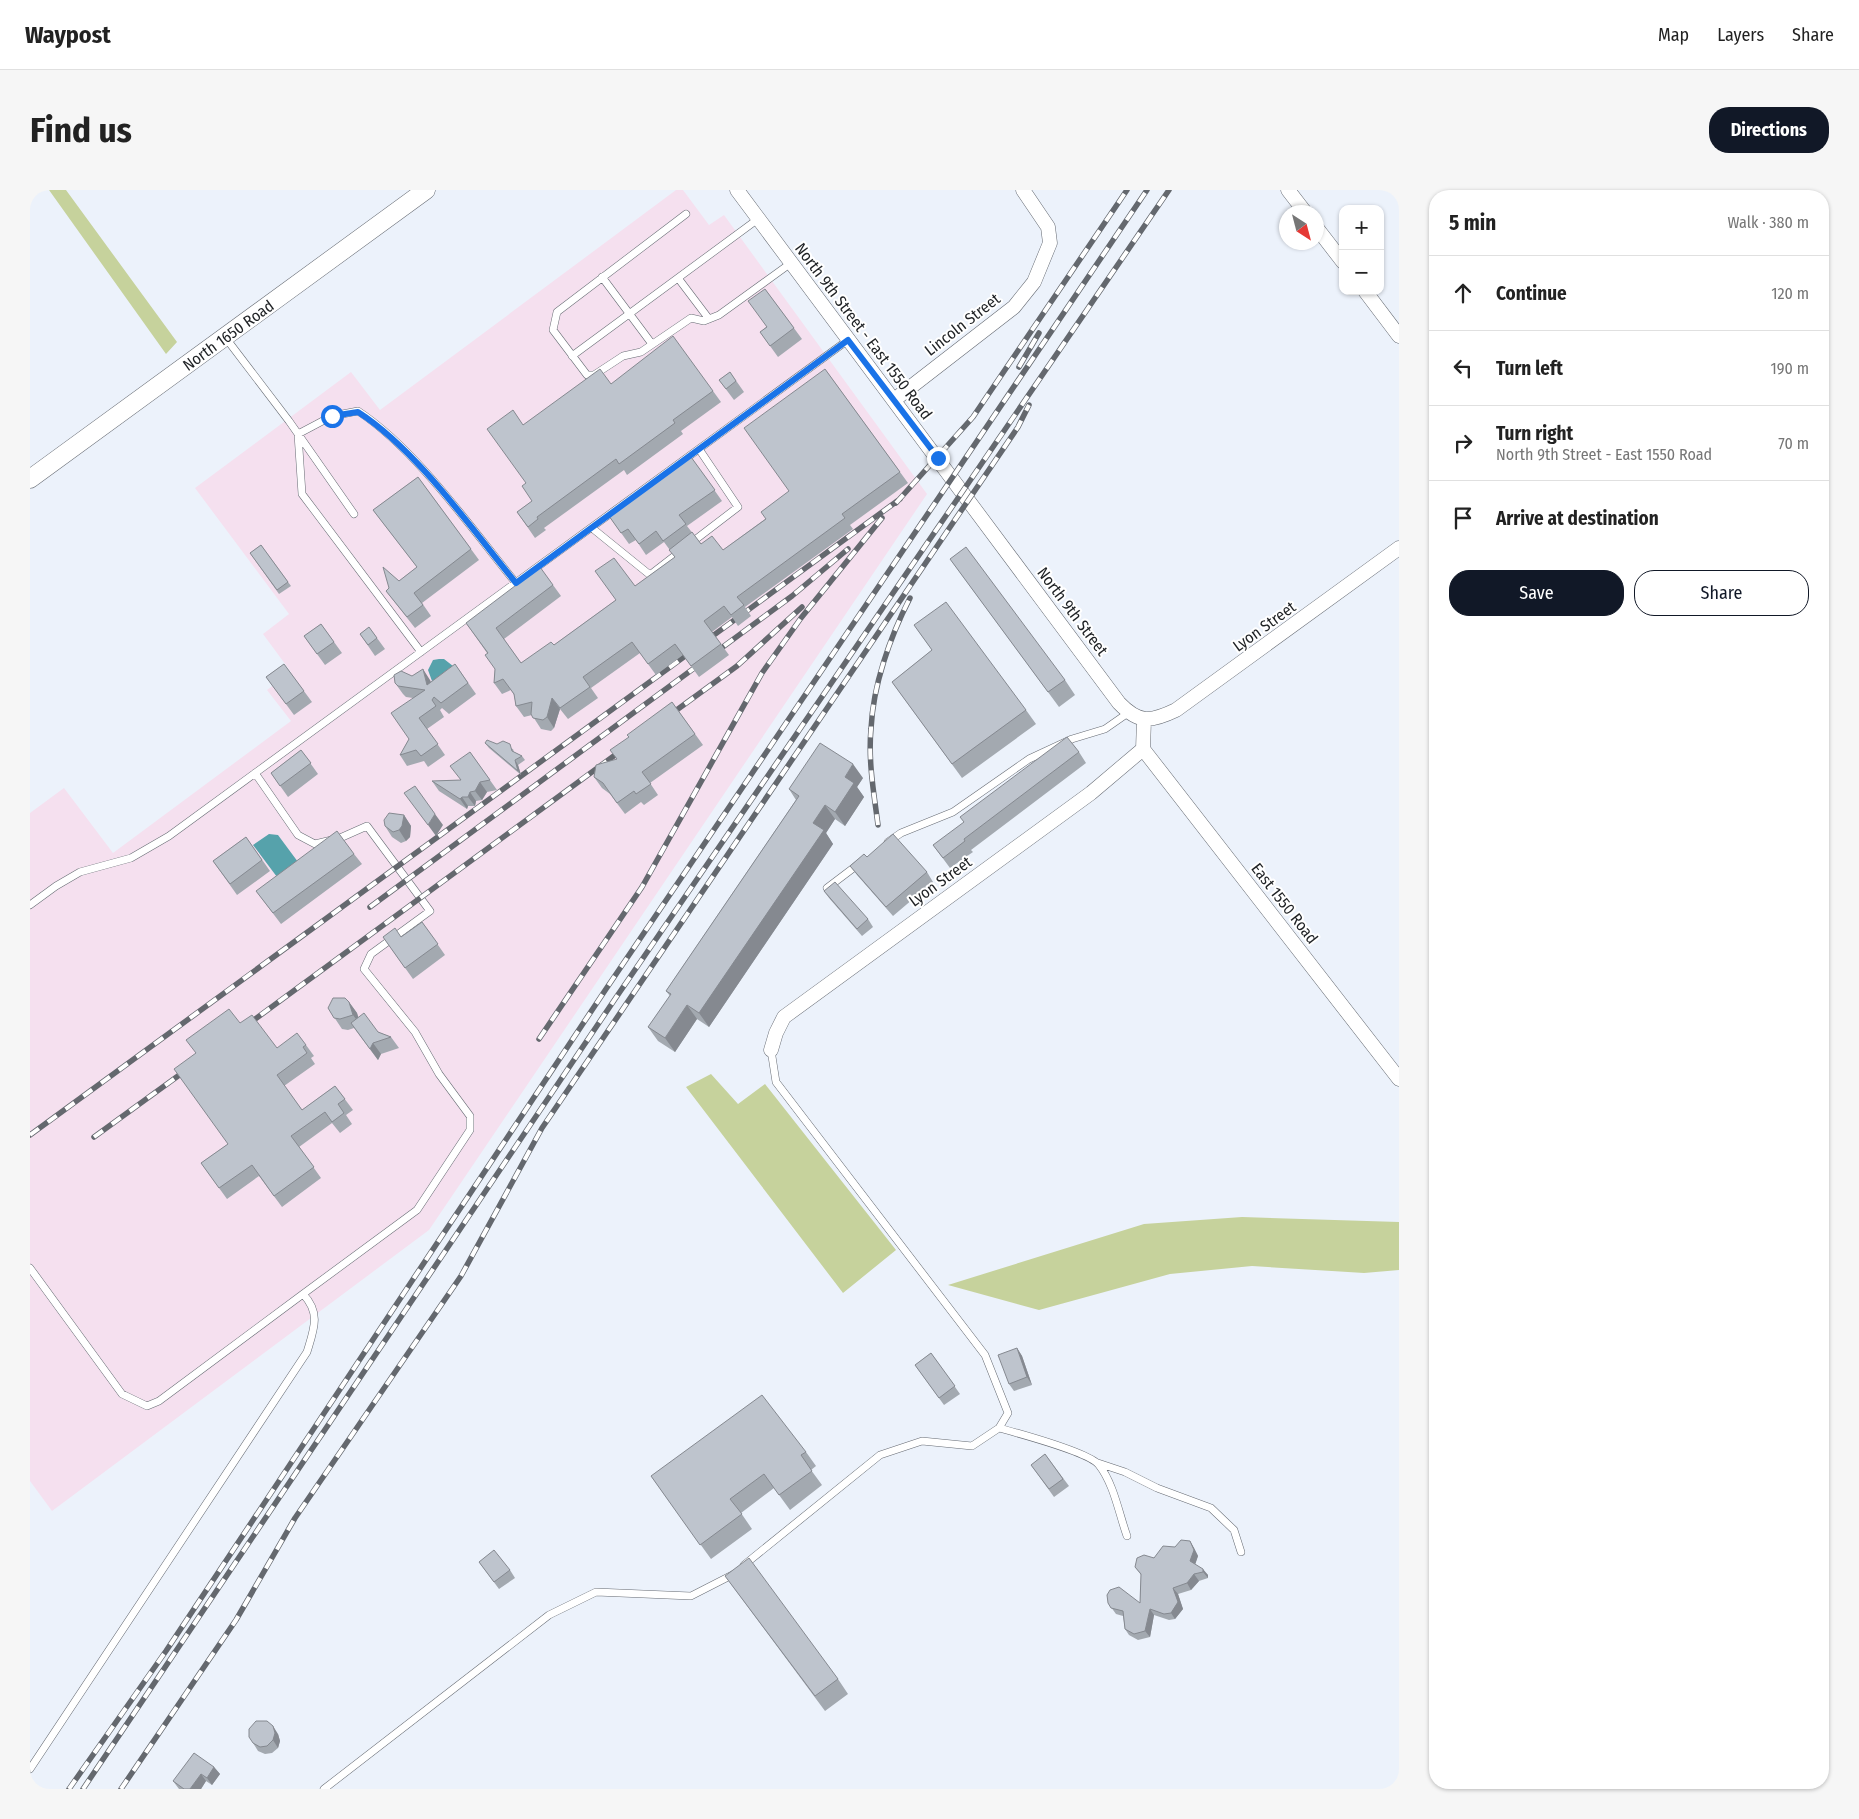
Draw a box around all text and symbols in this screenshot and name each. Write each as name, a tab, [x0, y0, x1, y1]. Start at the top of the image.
text: Waypost	[25, 21, 111, 49]
text: Map	[1658, 24, 1689, 46]
text: Layers	[1717, 24, 1764, 46]
text: Share	[1792, 24, 1834, 46]
button: Directions	[1709, 107, 1829, 153]
text: Find us	[30, 109, 132, 151]
north arrow	[1279, 205, 1324, 250]
map controls	[1339, 205, 1384, 295]
button: +	[1339, 205, 1384, 250]
text: 5 min	[1449, 210, 1496, 236]
text: Walk · 380 m	[1728, 213, 1809, 232]
street label: North 9th Street - East 1550 Road	[791, 239, 936, 423]
button: −	[1339, 250, 1384, 295]
icon: ahead	[1449, 279, 1477, 307]
text: Continue	[1496, 282, 1567, 305]
text: 120 m	[1771, 284, 1809, 303]
street label: Lincoln Street	[921, 289, 1004, 360]
street label: North 1650 Road	[179, 296, 278, 375]
icon: left	[1449, 354, 1477, 382]
text: Turn left	[1496, 357, 1563, 380]
text: 190 m	[1771, 359, 1809, 378]
route start	[321, 405, 344, 428]
text: Turn right	[1496, 422, 1573, 445]
icon: right	[1449, 429, 1477, 457]
text: 70 m	[1778, 434, 1809, 453]
text: North 9th Street - East 1550 Road	[1496, 445, 1712, 464]
route end	[927, 447, 950, 470]
icon: arrive	[1449, 504, 1477, 532]
text: Arrive at destination	[1496, 507, 1659, 530]
street label: North 9th Street	[1033, 563, 1112, 660]
button: Save	[1449, 570, 1624, 616]
button: Share	[1634, 570, 1809, 616]
street label: Lyon Street	[1229, 597, 1300, 656]
street label: Lyon Street	[905, 852, 976, 911]
street label: East 1550 Road	[1247, 859, 1322, 947]

